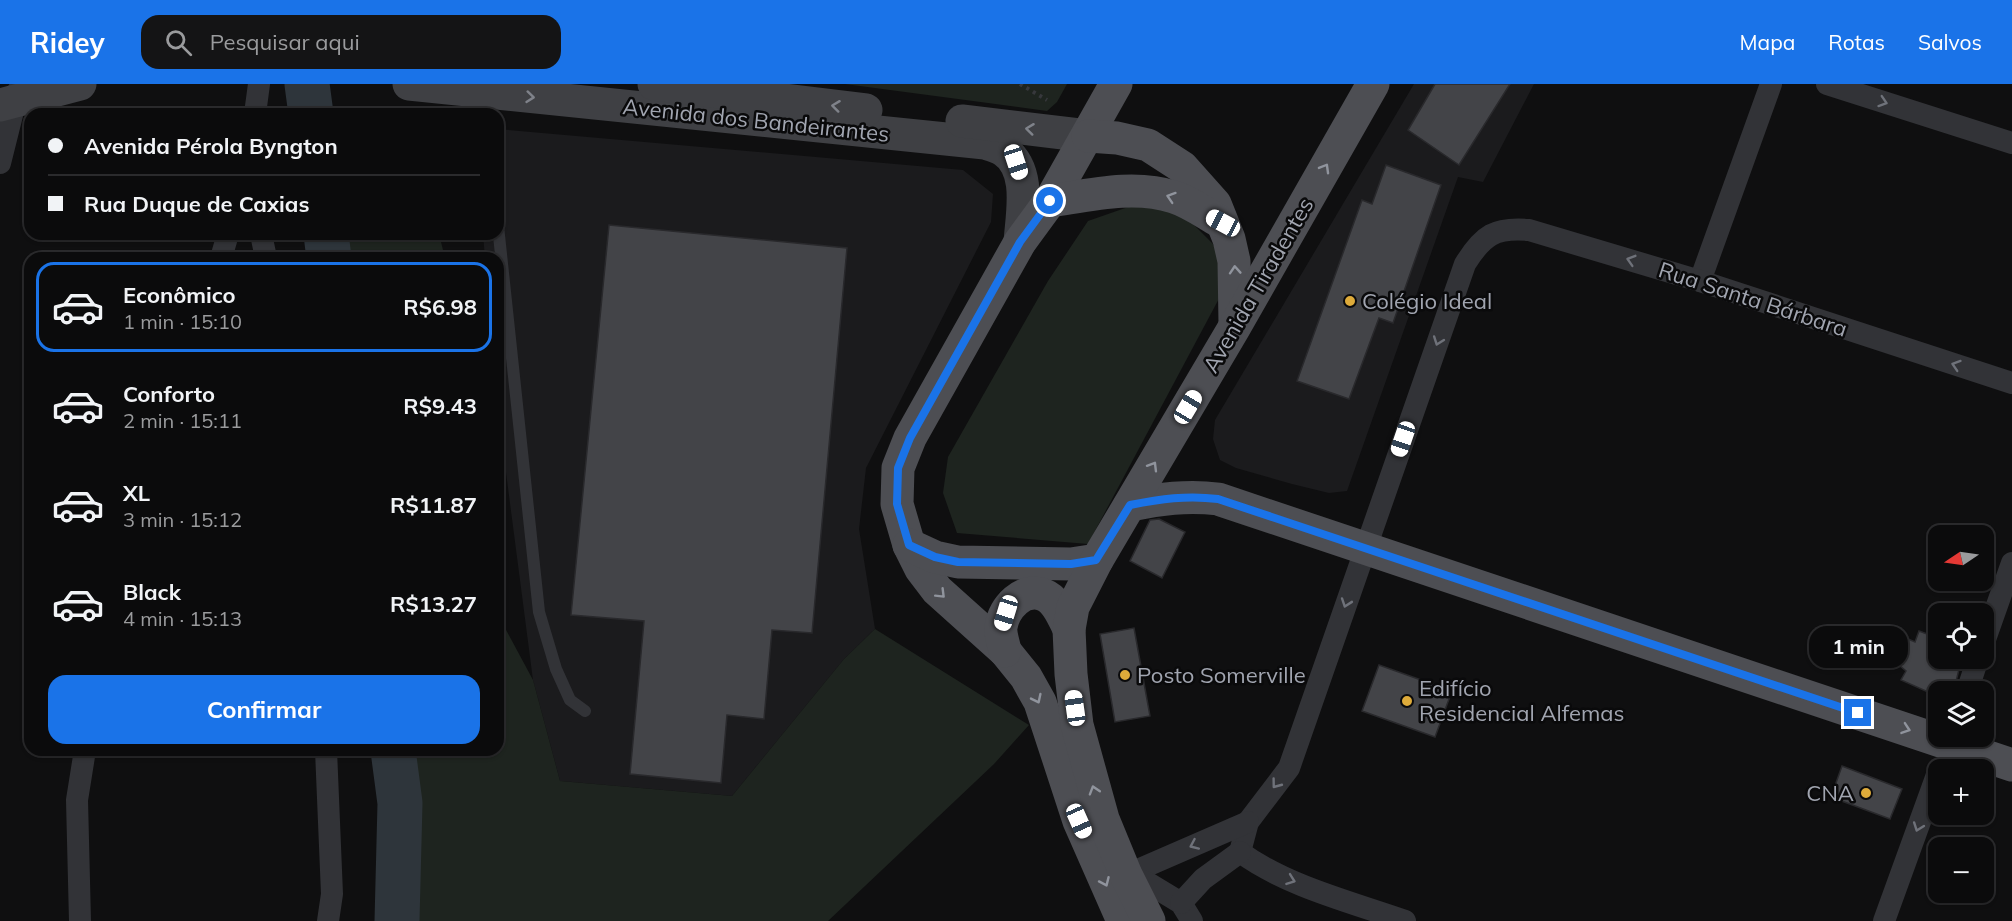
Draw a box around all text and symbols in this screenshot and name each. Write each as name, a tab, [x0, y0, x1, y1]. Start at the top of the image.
search box	[141, 15, 561, 69]
text: Ridey	[30, 25, 105, 60]
icon: search	[162, 26, 195, 59]
text: Pesquisar aqui	[210, 28, 360, 56]
text: Mapa	[1740, 29, 1795, 55]
text: Rotas	[1828, 29, 1885, 55]
text: Salvos	[1918, 29, 1982, 55]
one-way arrow	[525, 90, 534, 102]
street label: Avenida dos Bandeirantes	[621, 92, 891, 148]
one-way arrow	[1877, 95, 1888, 107]
one-way arrow	[832, 100, 841, 113]
one-way arrow	[1025, 123, 1034, 136]
text: Avenida Pérola Byngton	[84, 132, 338, 160]
car	[1002, 142, 1030, 182]
one-way arrow	[1318, 163, 1330, 174]
route start	[1036, 187, 1063, 214]
text: Rua Duque de Caxias	[84, 190, 309, 218]
one-way arrow	[1166, 192, 1177, 205]
street label: Avenida Tiradentes	[1197, 192, 1319, 378]
car	[1203, 207, 1243, 239]
one-way arrow	[1626, 255, 1637, 267]
street label: Rua Santa Bárbara	[1655, 255, 1851, 343]
one-way arrow	[1228, 265, 1241, 274]
icon: car	[51, 280, 105, 334]
text: Econômico	[123, 281, 236, 309]
place label: Colégio Ideal	[1362, 287, 1492, 315]
text: R$6.98	[403, 293, 477, 321]
marker: Colégio Ideal	[1343, 294, 1357, 308]
text: 1 min · 15:10	[123, 309, 242, 334]
one-way arrow	[1433, 335, 1446, 345]
one-way arrow	[1951, 360, 1962, 372]
icon: car	[51, 379, 105, 433]
text: Conforto	[123, 380, 215, 408]
car	[1171, 387, 1205, 427]
text: R$9.43	[403, 392, 477, 420]
text: 2 min · 15:11	[123, 408, 242, 433]
car	[1389, 419, 1417, 459]
one-way arrow	[1146, 462, 1158, 472]
icon: car	[51, 478, 105, 532]
text: XL	[123, 479, 150, 507]
text: R$11.87	[390, 491, 477, 519]
text: 3 min · 15:12	[123, 507, 242, 532]
north arrow	[1928, 525, 1994, 591]
map controls	[1928, 525, 1994, 903]
icon: car	[51, 577, 105, 631]
text: Black	[123, 578, 181, 606]
one-way arrow	[934, 586, 945, 597]
text: R$13.27	[390, 590, 477, 618]
car	[992, 593, 1020, 633]
one-way arrow	[1340, 597, 1353, 608]
button: locate	[1928, 603, 1994, 669]
text: 4 min · 15:13	[123, 606, 242, 631]
callout: 1 min	[1808, 626, 1908, 668]
text: 1 min	[1832, 634, 1885, 659]
place label: Posto Somerville	[1137, 661, 1306, 689]
marker: Posto Somerville	[1118, 668, 1132, 682]
place label: Edifício Residencial Alfemas	[1419, 674, 1624, 727]
button: Confirmar	[48, 675, 480, 744]
button: layers	[1928, 681, 1994, 747]
car	[1064, 689, 1086, 727]
one-way arrow	[1030, 693, 1042, 704]
marker: Edifício Residencial Alfemas	[1400, 694, 1414, 708]
route end	[1844, 699, 1871, 726]
one-way arrow	[1900, 722, 1911, 735]
button: +	[1928, 759, 1994, 825]
one-way arrow	[1273, 778, 1284, 789]
place label: CNA	[1806, 779, 1854, 807]
one-way arrow	[1089, 785, 1101, 796]
marker: CNA	[1859, 786, 1873, 800]
car	[1063, 801, 1095, 841]
one-way arrow	[1913, 821, 1926, 832]
button: −	[1928, 837, 1994, 903]
one-way arrow	[1189, 838, 1200, 850]
one-way arrow	[1285, 873, 1296, 886]
one-way arrow	[1098, 875, 1110, 886]

